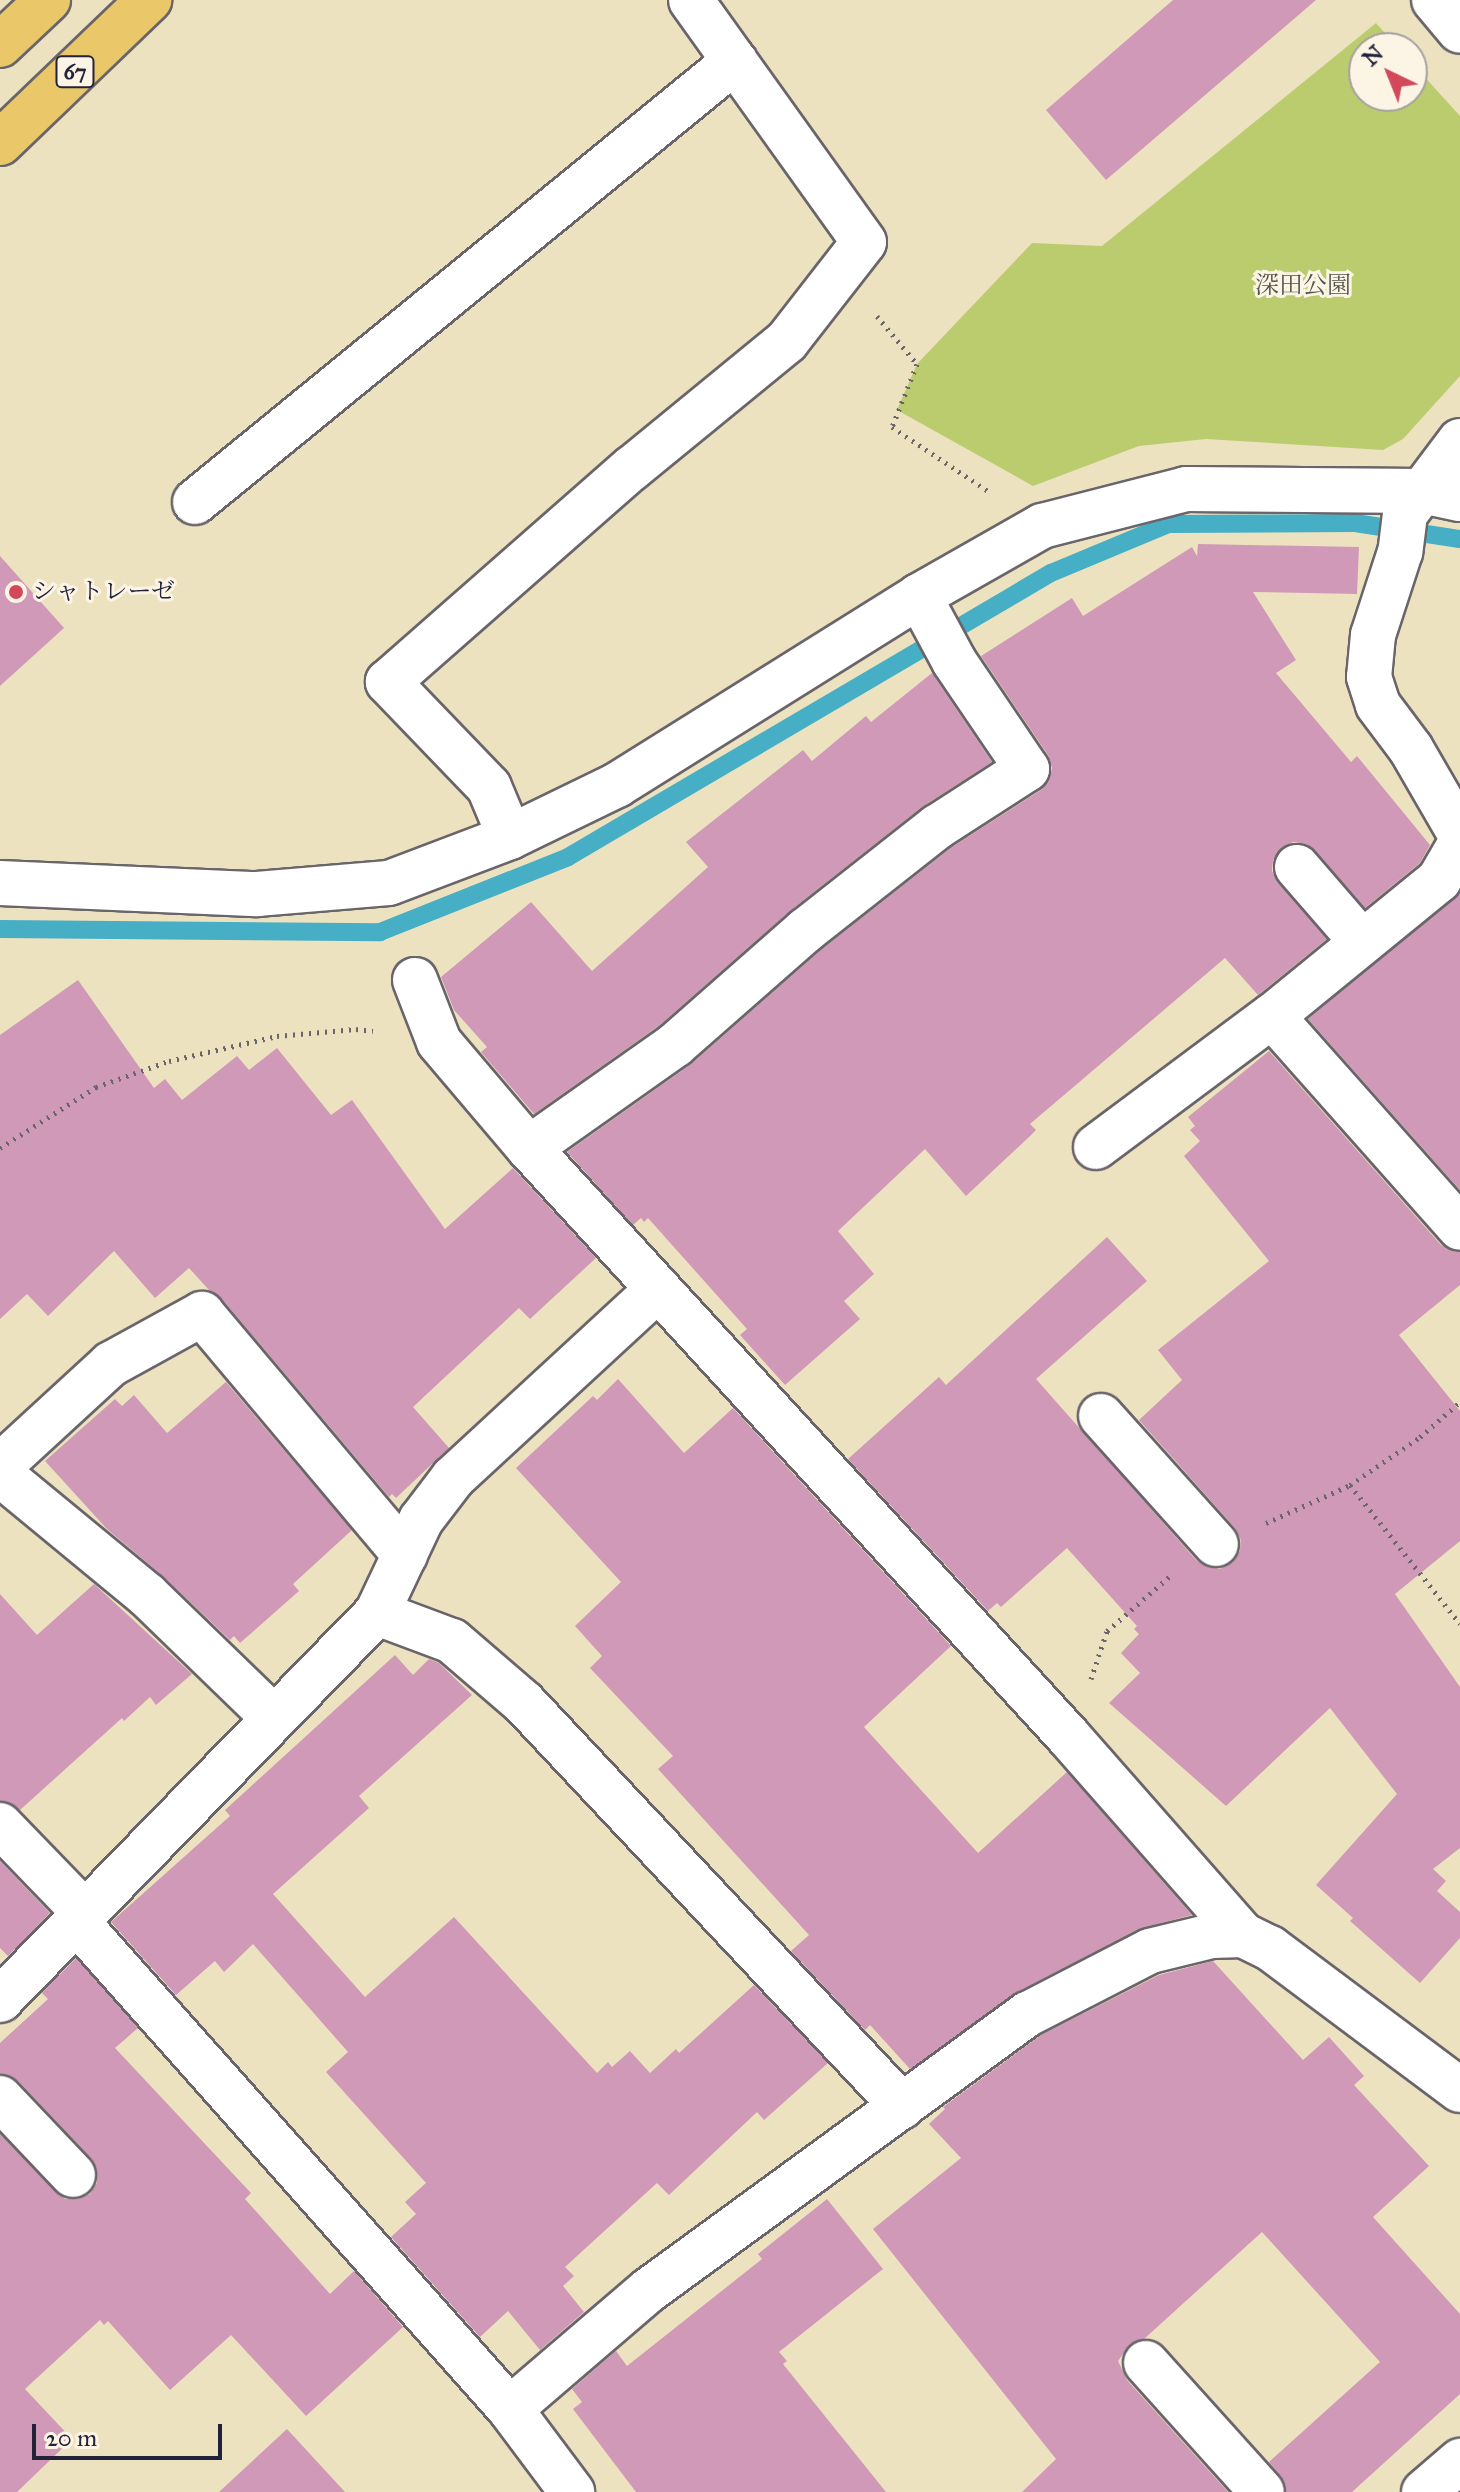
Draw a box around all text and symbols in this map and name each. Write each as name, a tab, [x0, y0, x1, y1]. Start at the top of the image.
north arrow	[1348, 32, 1428, 112]
text: N	[1357, 39, 1389, 72]
road number: 67	[55, 54, 95, 90]
park label: 深田公園	[1255, 272, 1351, 300]
place label: シャトレーゼ	[32, 578, 176, 606]
marker: シャトレーゼ	[7, 583, 25, 601]
scale bar	[36, 2408, 226, 2458]
text: 20 m	[46, 2423, 97, 2453]

